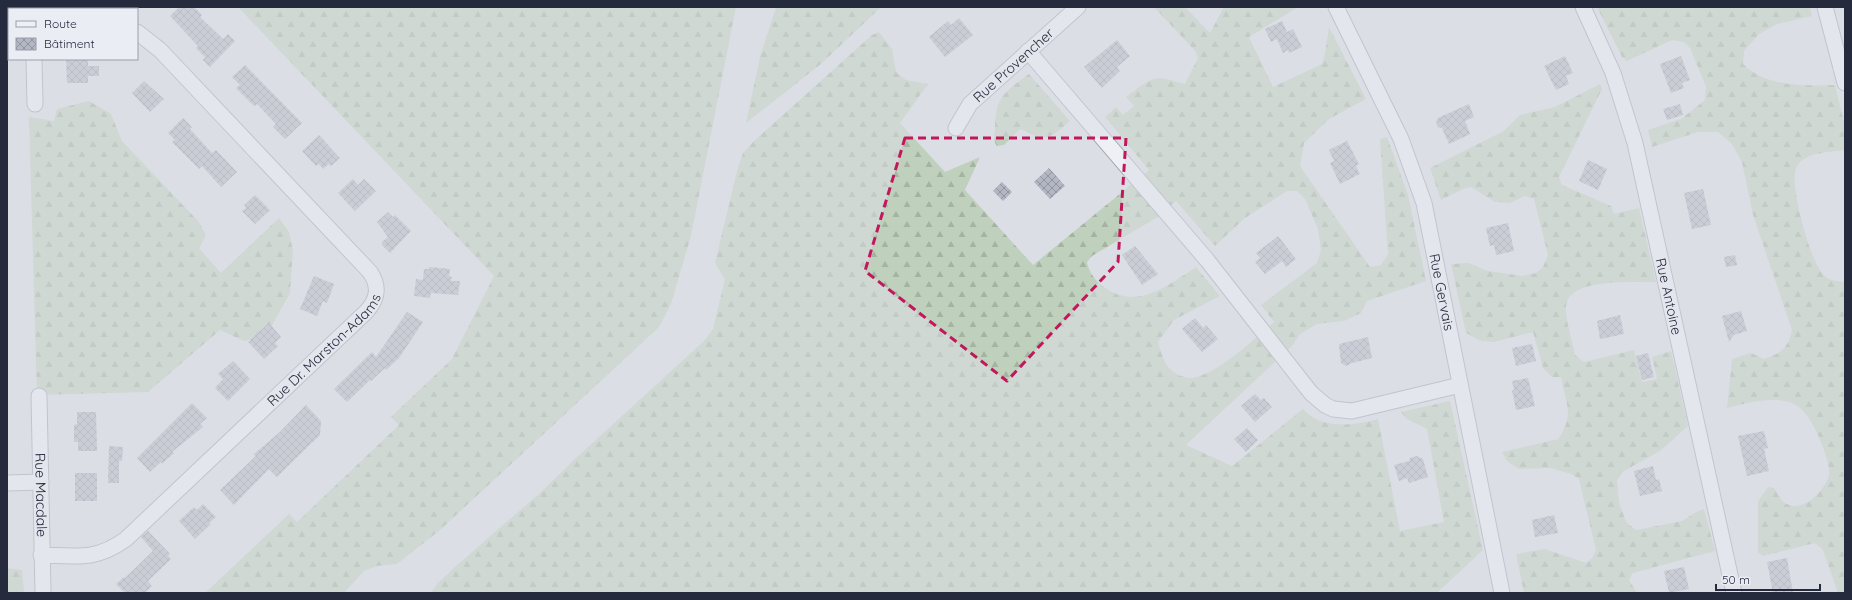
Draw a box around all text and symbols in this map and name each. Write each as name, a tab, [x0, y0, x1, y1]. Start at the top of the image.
legend	[8, 8, 138, 60]
text: Route	[44, 16, 77, 31]
street label: Rue Provencher	[969, 24, 1058, 106]
text: Bâtiment	[44, 36, 94, 51]
street label: Rue Gervais	[1425, 252, 1458, 332]
street label: Rue Antoine	[1652, 256, 1686, 337]
street label: Rue Dr. Marston-Adams	[263, 292, 385, 410]
street label: Rue Macdale	[31, 453, 51, 537]
scale bar	[1716, 566, 1820, 592]
text: 50 m	[1722, 572, 1750, 587]

